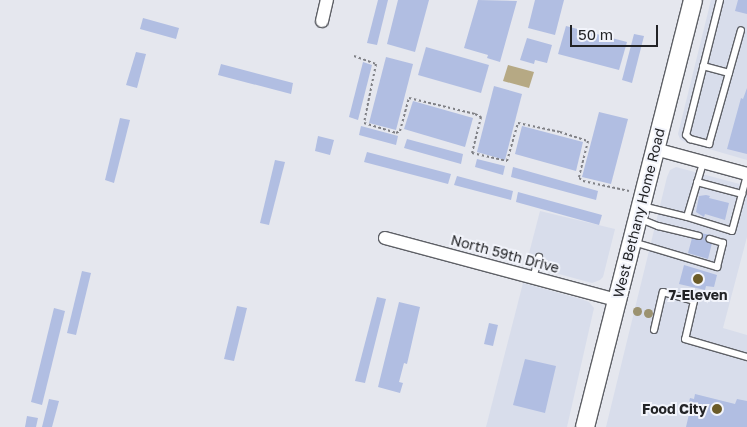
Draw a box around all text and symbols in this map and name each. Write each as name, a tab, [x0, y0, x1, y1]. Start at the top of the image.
scale bar	[572, 15, 660, 47]
text: 50 m	[578, 25, 613, 43]
street label: West Bethany Home Road	[610, 126, 668, 300]
street label: North 59th Drive	[449, 231, 561, 277]
marker: 7-Eleven	[692, 273, 704, 285]
place label: 7-Eleven	[668, 287, 728, 303]
place label: Food City	[642, 401, 707, 417]
marker: Food City	[711, 403, 723, 415]

